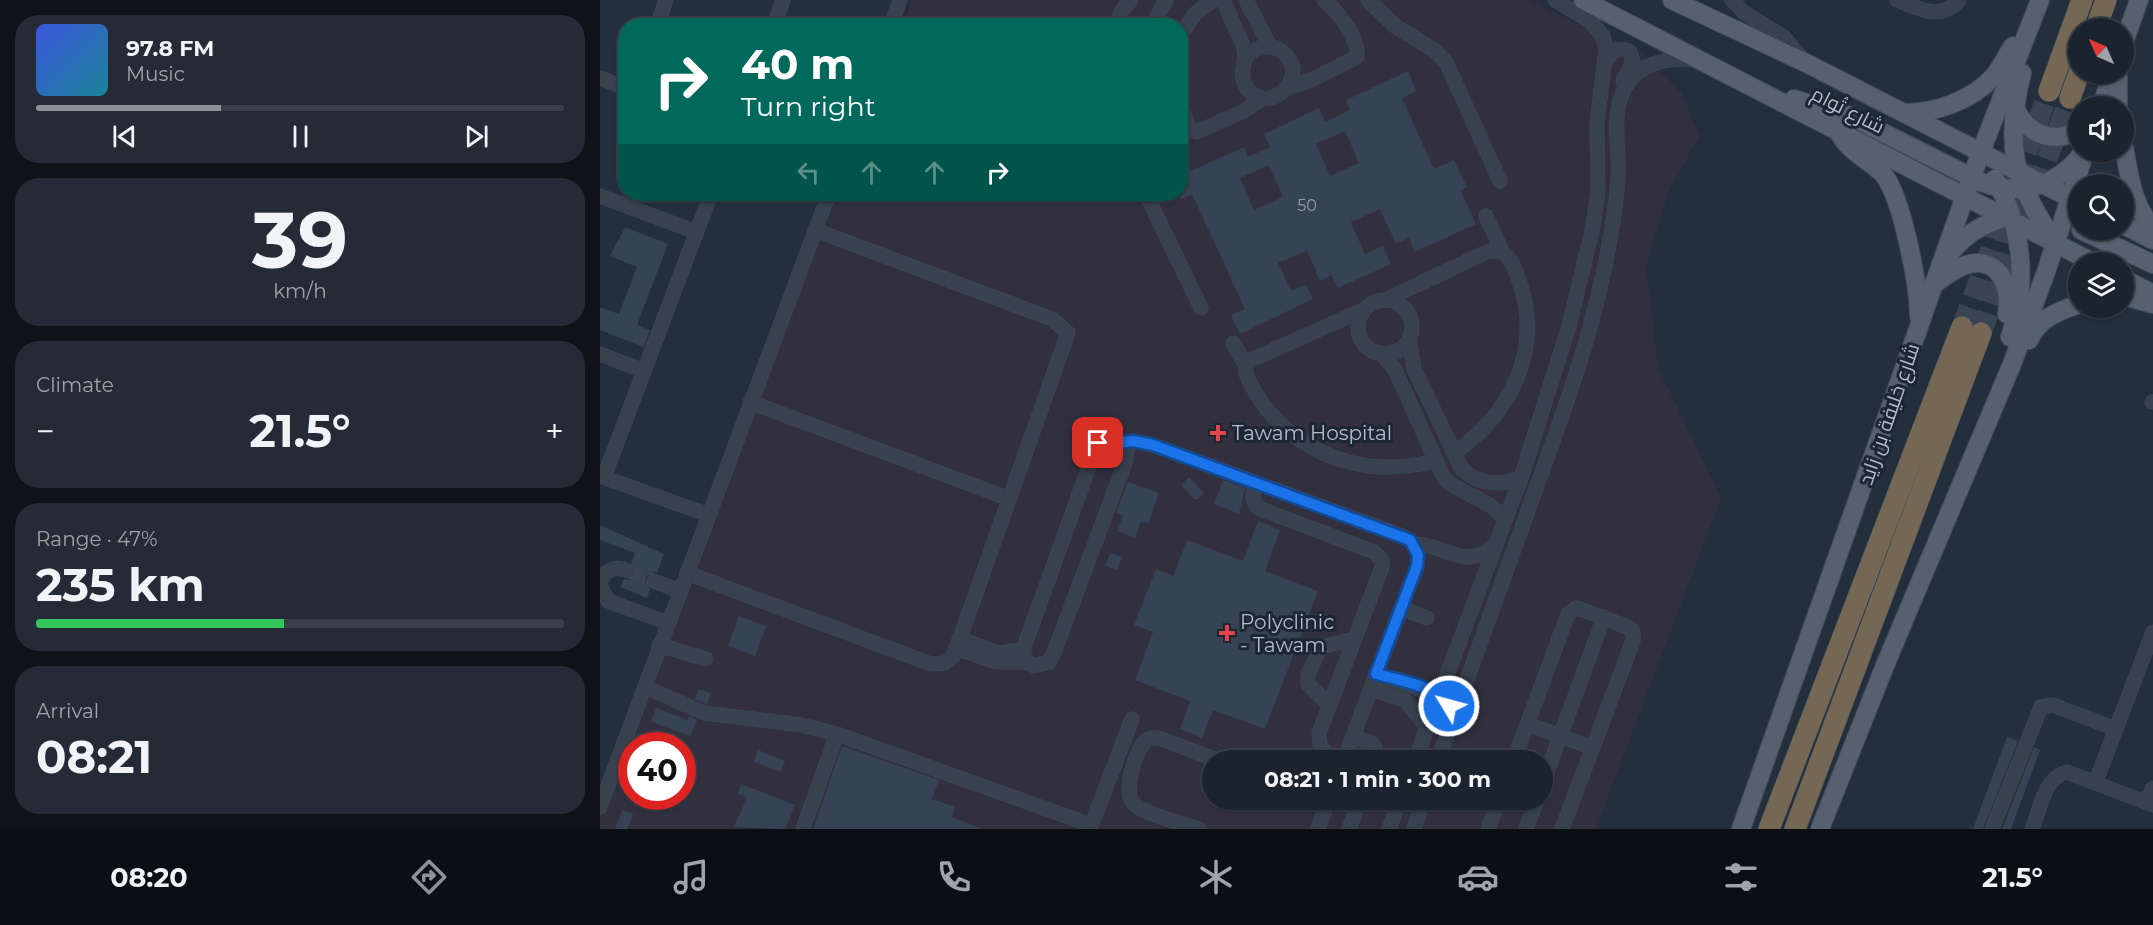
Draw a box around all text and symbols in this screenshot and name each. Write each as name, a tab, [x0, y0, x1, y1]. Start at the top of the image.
north arrow	[2068, 18, 2134, 84]
map controls	[2068, 18, 2134, 318]
text: 97.8 FM	[126, 35, 214, 62]
text: 40 m	[741, 38, 854, 90]
icon: right	[642, 42, 720, 120]
text: Music	[126, 62, 185, 86]
street label: شارع تُوام	[1807, 81, 1889, 140]
text: Turn right	[741, 90, 876, 123]
button: sound	[2068, 96, 2134, 162]
icon: previous	[108, 120, 141, 153]
icon: pause	[284, 120, 317, 153]
icon: next	[460, 120, 493, 153]
icon: left	[792, 156, 825, 189]
icon: ahead	[855, 156, 888, 189]
icon: ahead	[918, 156, 951, 189]
icon: right	[981, 156, 1014, 189]
button: search	[2068, 174, 2134, 240]
text: 39	[252, 192, 348, 288]
house number: 50	[1297, 196, 1317, 215]
button: layers	[2068, 252, 2134, 318]
text: km/h	[273, 279, 327, 303]
street label: شارع خليفة بن زايد	[1854, 340, 1926, 488]
text: Climate	[36, 373, 114, 397]
text: 21.5°	[249, 403, 351, 458]
text: −	[36, 411, 55, 451]
text: +	[545, 411, 564, 451]
pin	[1072, 417, 1123, 468]
place label: Tawam Hospital	[1232, 421, 1392, 445]
marker: Tawam Hospital	[1209, 424, 1227, 442]
icon: arrive	[1081, 426, 1114, 459]
text: Range · 47%	[36, 527, 158, 551]
text: 235 km	[36, 557, 205, 612]
place label: Polyclinic - Tawam	[1240, 610, 1335, 657]
marker: Polyclinic - Tawam	[1218, 624, 1236, 642]
position arrow	[1417, 674, 1481, 738]
text: Arrival	[36, 699, 99, 723]
text: 08:21	[36, 729, 152, 784]
speed limit sign: 40	[618, 732, 696, 810]
text: 08:21 · 1 min · 300 m	[1264, 766, 1491, 793]
icon: directions	[408, 856, 450, 898]
icon: music	[670, 856, 712, 898]
icon: phone	[933, 856, 975, 898]
icon: climate	[1195, 856, 1237, 898]
icon: car	[1457, 856, 1499, 898]
icon: filters	[1720, 856, 1762, 898]
text: 08:20	[110, 861, 188, 894]
text: 21.5°	[1982, 861, 2043, 894]

